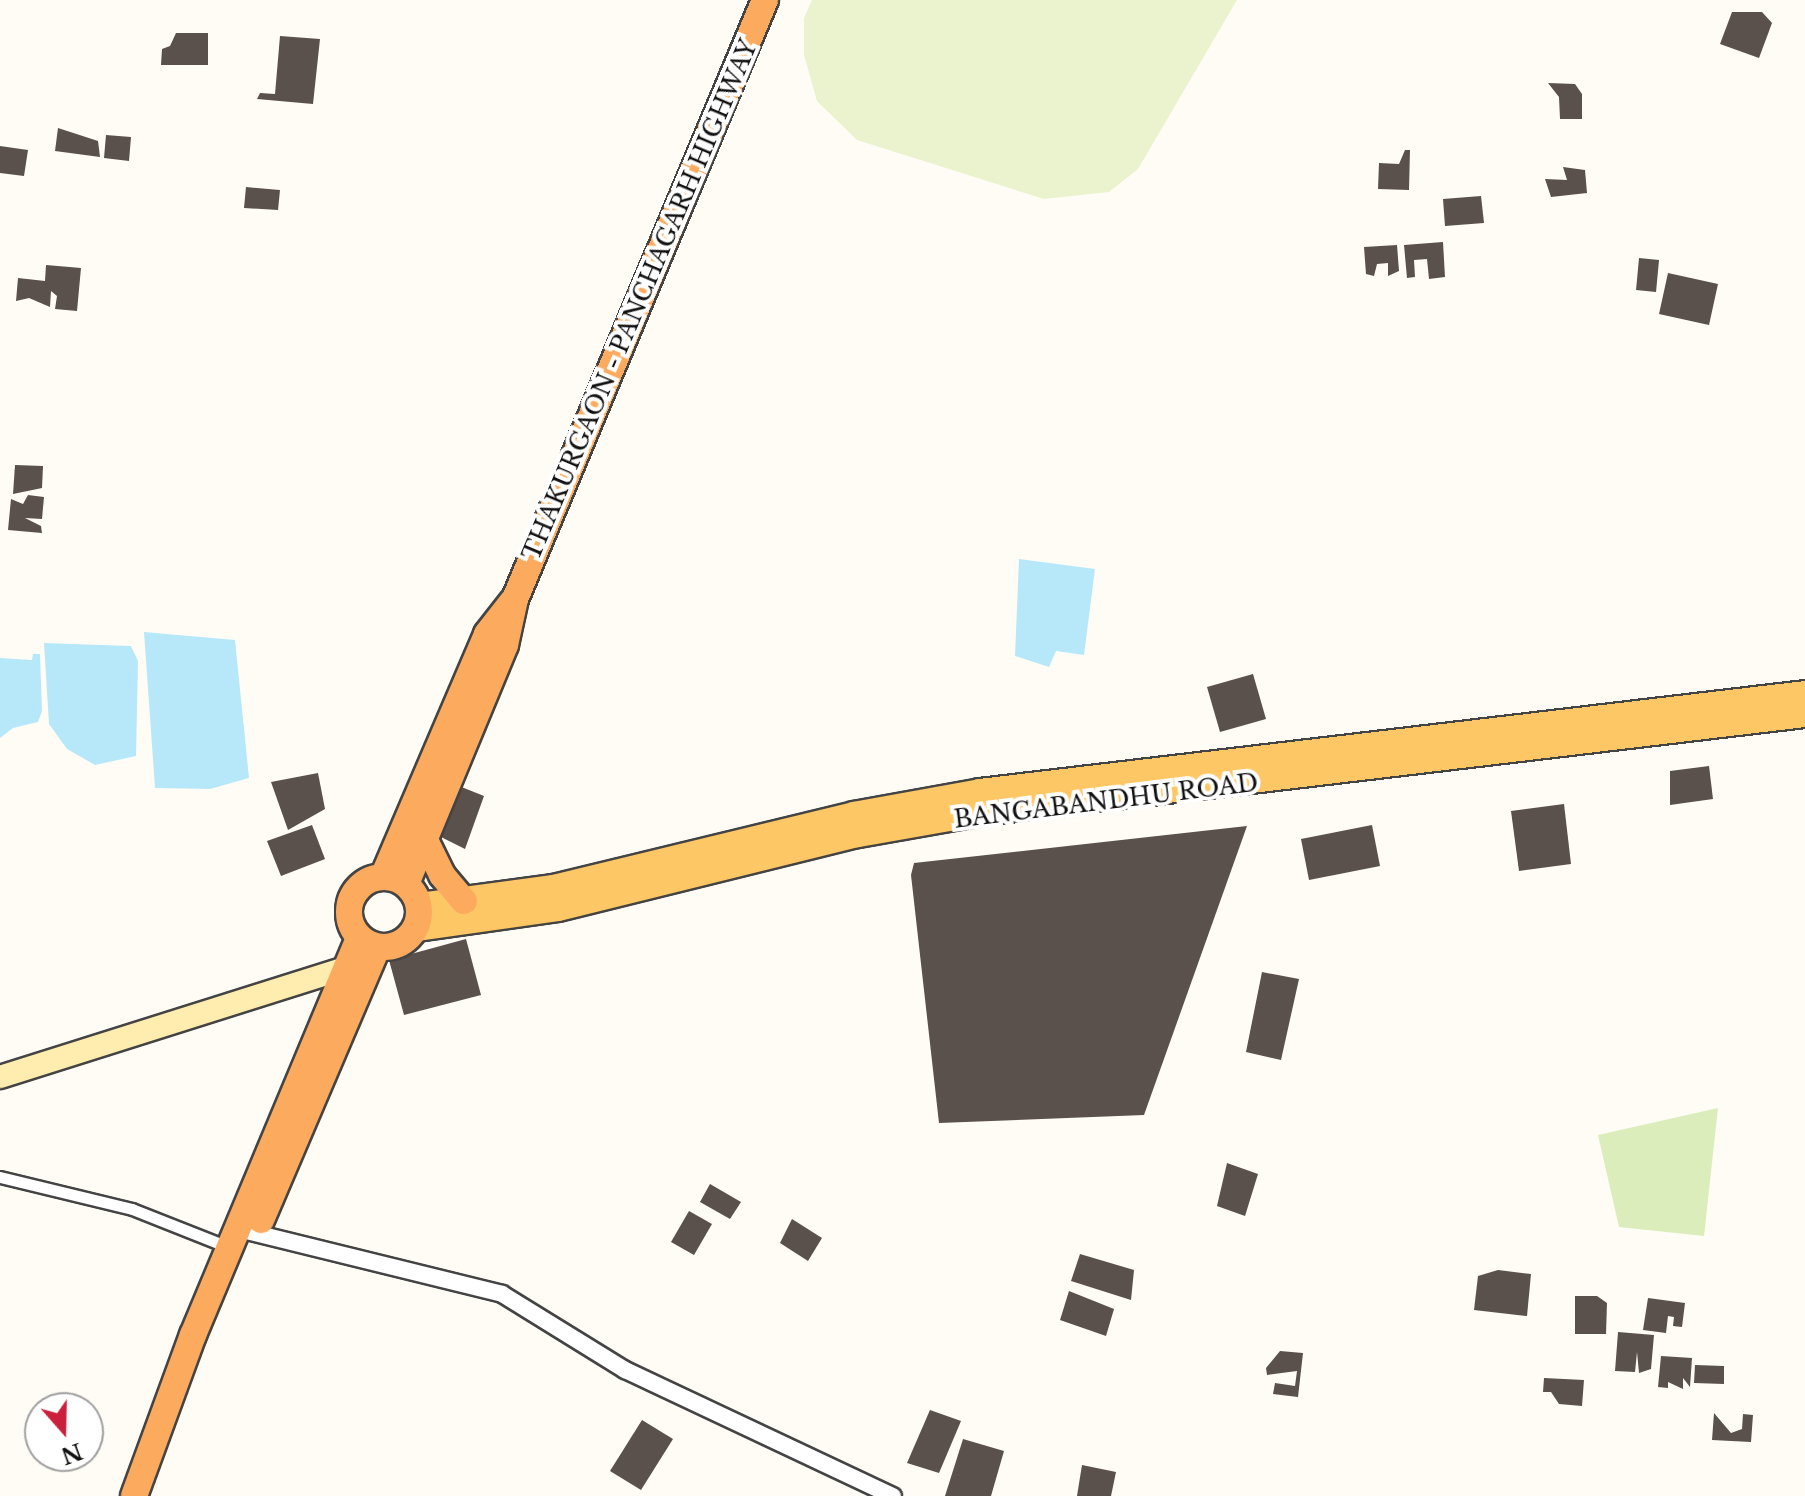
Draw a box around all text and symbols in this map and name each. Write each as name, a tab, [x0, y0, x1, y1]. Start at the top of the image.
street label: THAKURGAON - PANCHAGARH HIGHWAY	[517, 35, 763, 565]
street label: BANGABANDHU ROAD	[952, 768, 1260, 834]
north arrow	[24, 1392, 104, 1472]
text: N	[57, 1437, 86, 1469]

